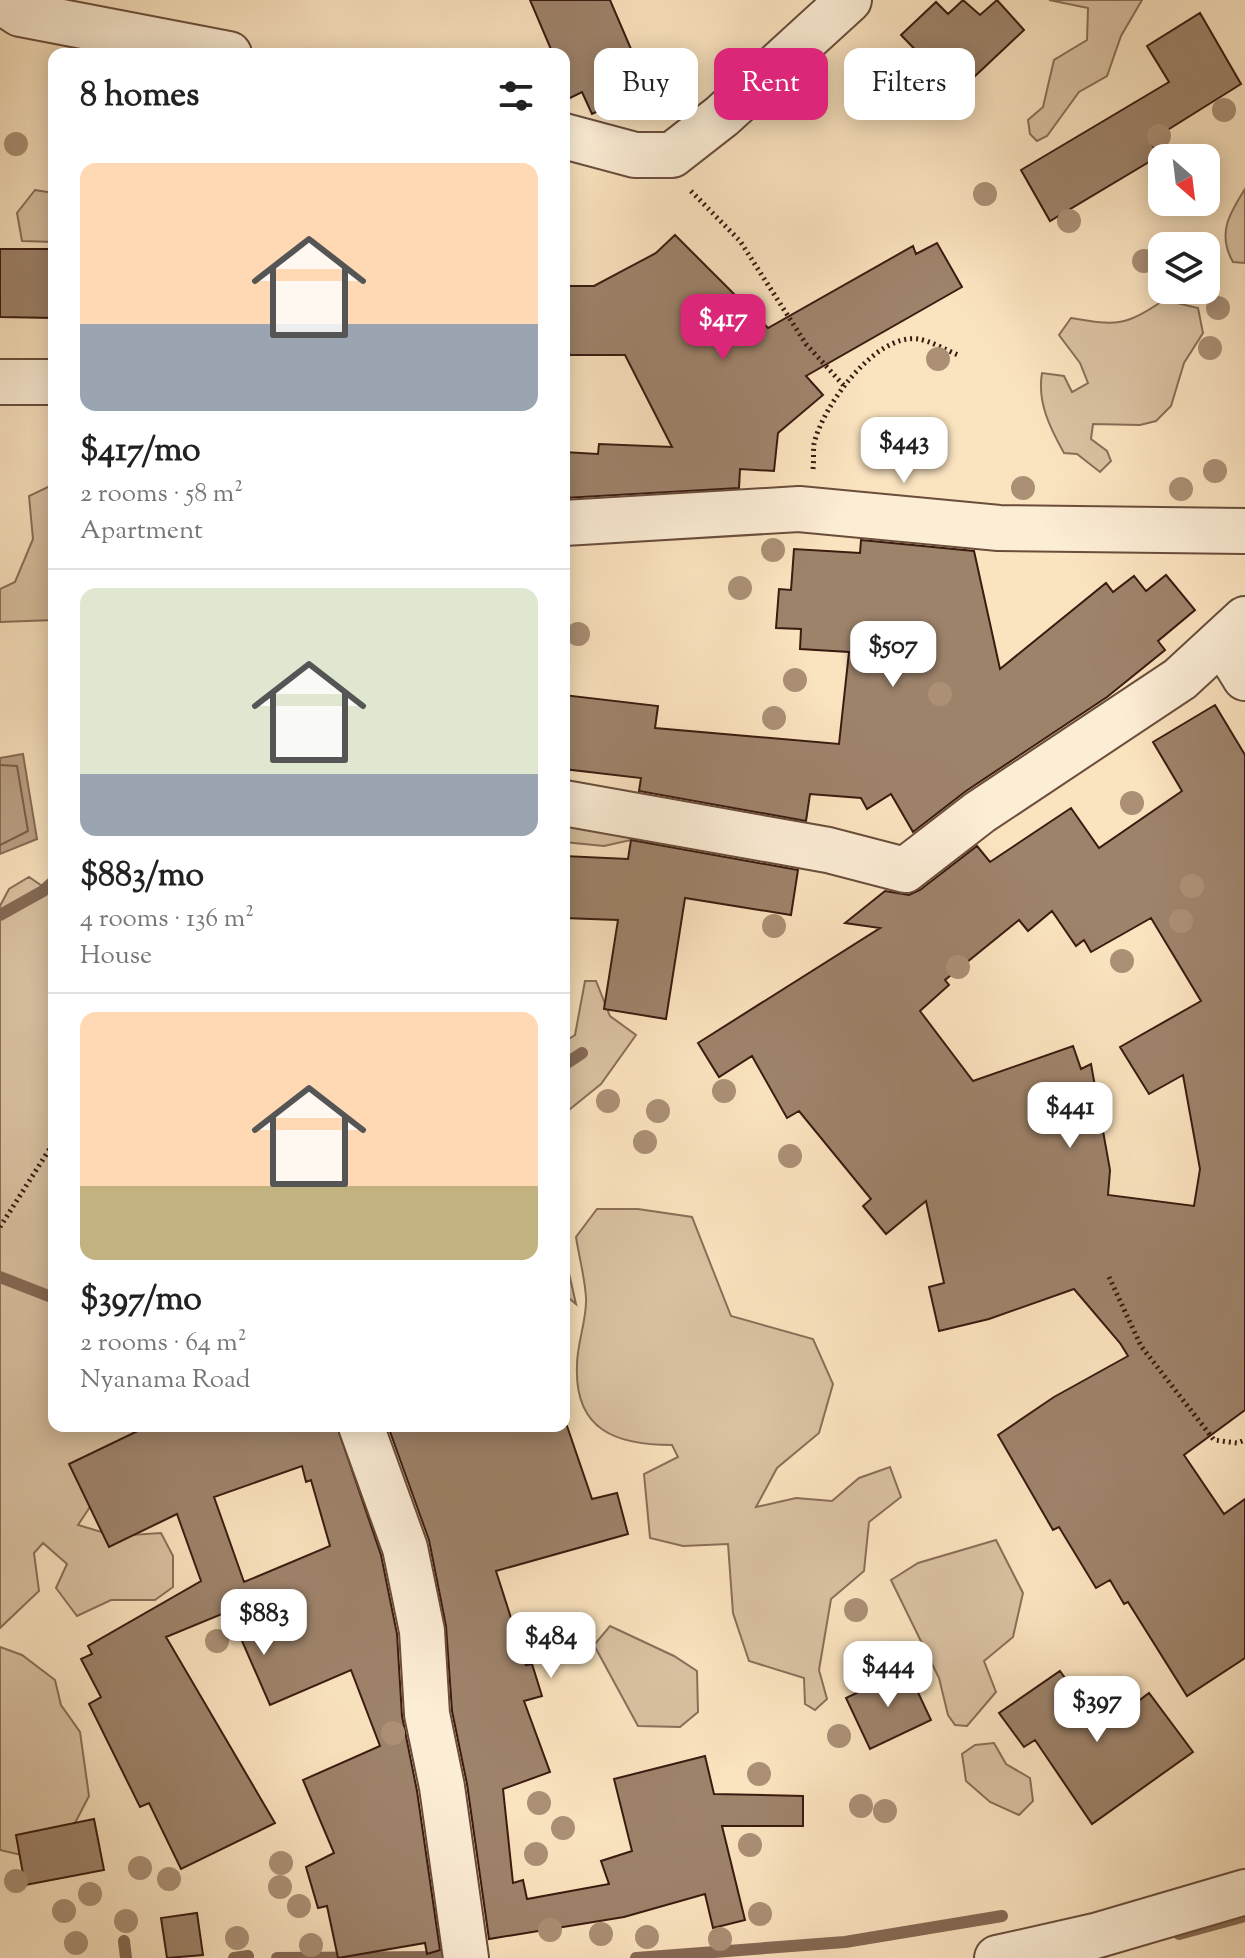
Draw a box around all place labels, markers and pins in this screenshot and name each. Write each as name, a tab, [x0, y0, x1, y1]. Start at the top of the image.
pin: $417	[676, 294, 770, 362]
pin: $443	[857, 417, 951, 485]
pin: $507	[846, 621, 940, 689]
pin: $441	[1023, 1082, 1117, 1150]
pin: $883	[217, 1589, 311, 1657]
pin: $484	[504, 1612, 598, 1680]
pin: $444	[841, 1641, 935, 1709]
pin: $397	[1050, 1676, 1144, 1744]

